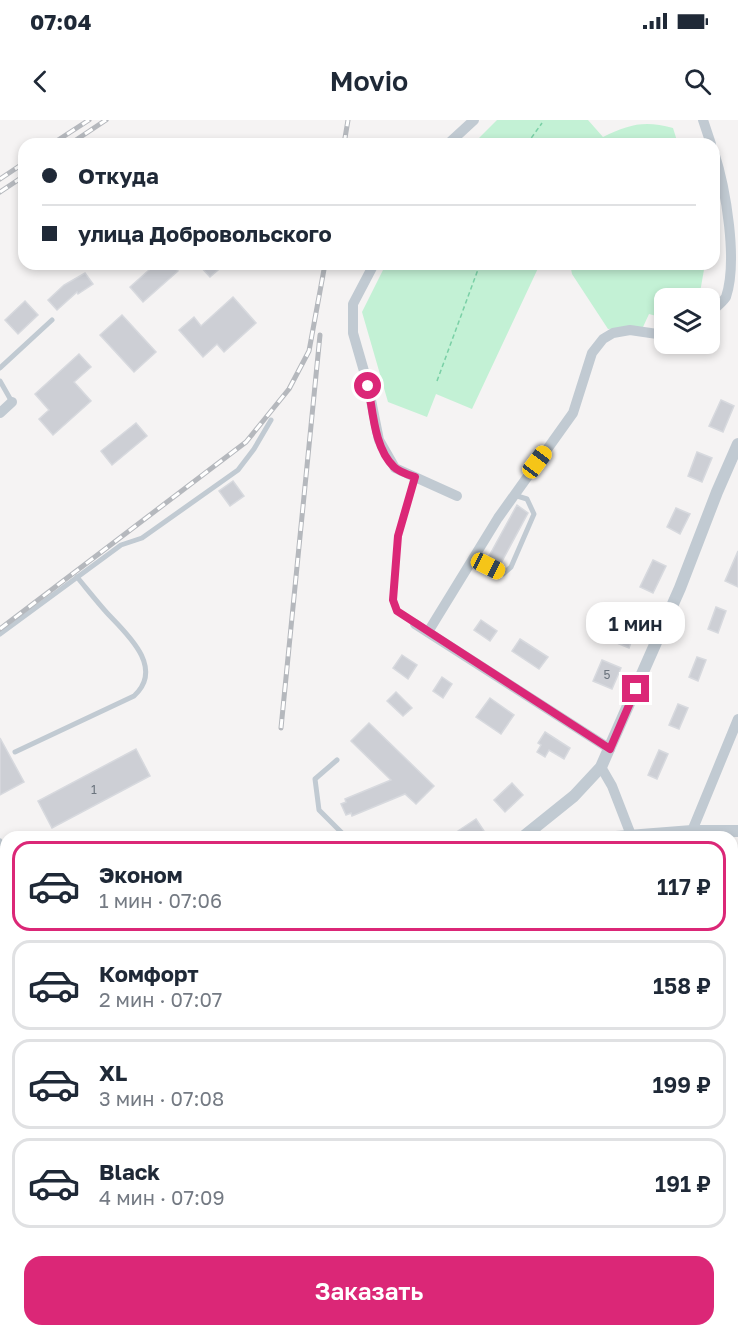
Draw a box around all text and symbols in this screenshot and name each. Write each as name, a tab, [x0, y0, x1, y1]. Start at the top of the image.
text: 07:04	[30, 8, 91, 35]
icon: back	[24, 65, 57, 98]
text: Movio	[330, 65, 408, 97]
icon: search	[681, 65, 714, 98]
text: Откуда	[78, 162, 159, 189]
text: улица Добровольского	[78, 220, 332, 247]
map controls	[654, 288, 720, 354]
button: layers	[654, 288, 720, 354]
route start	[354, 372, 381, 399]
car	[519, 442, 555, 482]
car	[468, 550, 508, 582]
callout: 1 мин	[586, 602, 686, 644]
text: 1 мин	[609, 611, 662, 635]
house number: 5	[604, 667, 611, 682]
route end	[622, 675, 649, 702]
house number: 1	[91, 782, 97, 797]
icon: car	[27, 859, 81, 913]
text: Эконом	[99, 861, 183, 888]
text: 117 ₽	[657, 873, 711, 900]
text: 1 мин · 07:06	[99, 888, 222, 912]
icon: car	[27, 958, 81, 1012]
text: Комфорт	[99, 960, 199, 987]
text: 158 ₽	[653, 972, 711, 999]
text: 2 мин · 07:07	[99, 987, 222, 1011]
icon: car	[27, 1057, 81, 1111]
text: XL	[99, 1059, 127, 1086]
text: 199 ₽	[652, 1071, 711, 1098]
text: 3 мин · 07:08	[99, 1086, 224, 1110]
icon: car	[27, 1156, 81, 1210]
text: Black	[99, 1158, 160, 1185]
text: 191 ₽	[655, 1170, 711, 1197]
text: 4 мин · 07:09	[99, 1185, 225, 1209]
button: Заказать	[24, 1256, 714, 1325]

